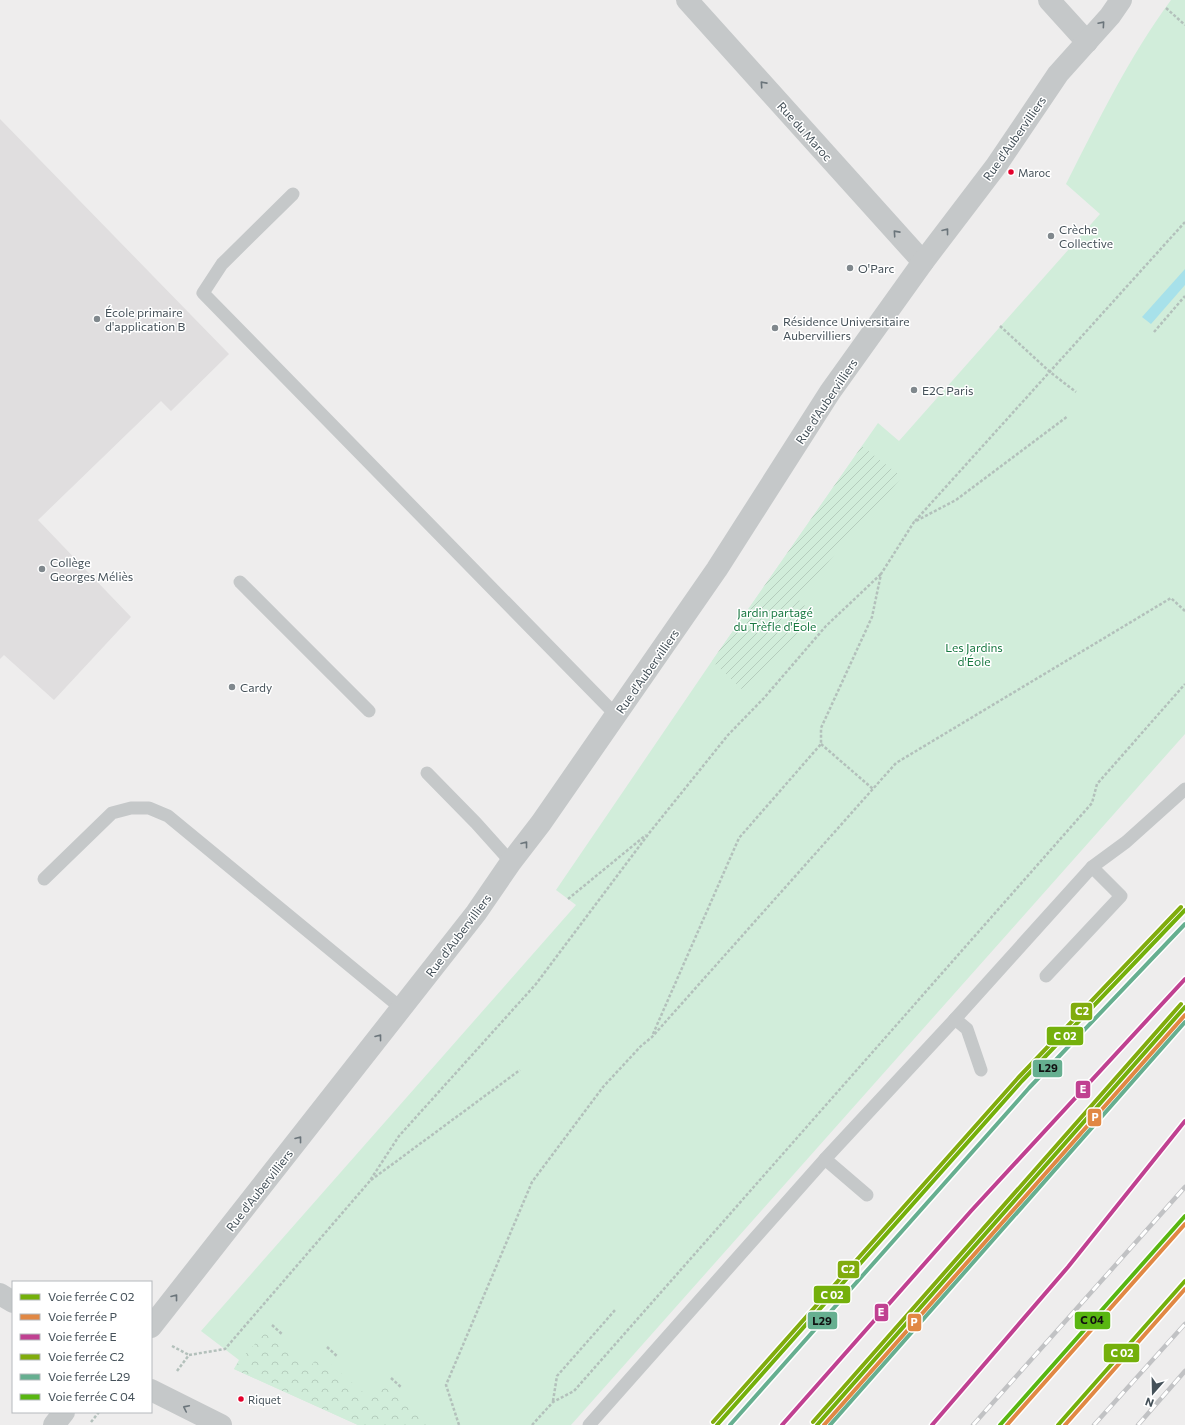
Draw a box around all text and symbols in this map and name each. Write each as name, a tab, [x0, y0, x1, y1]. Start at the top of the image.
one-way arrow	[1098, 21, 1105, 29]
one-way arrow	[760, 81, 767, 89]
street label: Rue d'Aubervilliers	[980, 93, 1048, 183]
street label: Rue du Maroc	[775, 99, 835, 163]
place label: Maroc	[1018, 166, 1050, 179]
marker: Maroc	[1006, 167, 1016, 177]
place label: Crèche Collective	[1059, 222, 1113, 250]
one-way arrow	[942, 228, 949, 235]
one-way arrow	[894, 230, 901, 238]
marker: Crèche Collective	[1046, 231, 1056, 241]
place label: O'Parc	[858, 261, 895, 275]
marker: O'Parc	[845, 263, 855, 273]
place label: École primaire d'application B	[105, 305, 186, 333]
marker: École primaire d'application B	[92, 314, 102, 324]
place label: Résidence Universitaire Aubervilliers	[783, 314, 910, 342]
marker: Résidence Universitaire Aubervilliers	[770, 323, 780, 333]
street label: Rue d'Aubervilliers	[792, 356, 860, 446]
place label: E2C Paris	[922, 383, 973, 397]
marker: E2C Paris	[909, 385, 919, 395]
place label: Collège Georges Méliès	[50, 555, 133, 583]
marker: Collège Georges Méliès	[37, 564, 47, 574]
park label: Jardin partagé du Trèfle d'Éole	[734, 605, 816, 633]
street label: Rue d'Aubervilliers	[613, 626, 681, 716]
park label: Les Jardins d'Éole	[945, 640, 1003, 668]
place label: Cardy	[240, 680, 272, 694]
marker: Cardy	[227, 682, 237, 692]
one-way arrow	[520, 842, 527, 849]
street label: Rue d'Aubervilliers	[422, 891, 494, 979]
line badge: C2	[1070, 1002, 1093, 1021]
text: C2	[1075, 1004, 1089, 1017]
line badge: C 02	[1046, 1026, 1084, 1046]
text: C 02	[1053, 1029, 1077, 1042]
one-way arrow	[374, 1035, 381, 1042]
line badge: L29	[1032, 1059, 1063, 1078]
text: L29	[1038, 1061, 1058, 1074]
line badge: E	[1075, 1080, 1091, 1099]
text: E	[1080, 1082, 1087, 1095]
line badge: P	[1087, 1108, 1102, 1127]
text: P	[1091, 1110, 1099, 1123]
one-way arrow	[294, 1137, 301, 1144]
street label: Rue d'Aubervilliers	[223, 1146, 295, 1234]
line badge: C2	[837, 1260, 860, 1279]
text: C2	[841, 1262, 855, 1275]
legend	[12, 1281, 152, 1413]
line badge: C 02	[813, 1285, 851, 1304]
text: C 02	[820, 1288, 844, 1301]
text: Voie ferrée C 02	[48, 1289, 135, 1303]
one-way arrow	[170, 1294, 177, 1301]
line badge: E	[874, 1303, 889, 1322]
text: E	[878, 1305, 885, 1318]
text: Voie ferrée P	[48, 1309, 117, 1323]
line badge: L29	[807, 1311, 838, 1330]
line badge: C 04	[1074, 1311, 1111, 1330]
line badge: P	[907, 1313, 922, 1332]
text: C 04	[1080, 1313, 1104, 1326]
text: L29	[812, 1314, 832, 1327]
text: P	[910, 1315, 918, 1328]
text: Voie ferrée E	[48, 1329, 117, 1343]
line badge: C 02	[1103, 1343, 1140, 1363]
text: C 02	[1110, 1346, 1134, 1359]
text: Voie ferrée C2	[48, 1349, 125, 1363]
text: Voie ferrée L29	[48, 1369, 130, 1383]
north arrow	[1133, 1373, 1173, 1413]
text: Voie ferrée C 04	[48, 1389, 135, 1403]
place label: Riquet	[248, 1393, 281, 1406]
marker: Riquet	[236, 1394, 246, 1404]
text: N	[1143, 1395, 1156, 1410]
one-way arrow	[182, 1405, 190, 1413]

